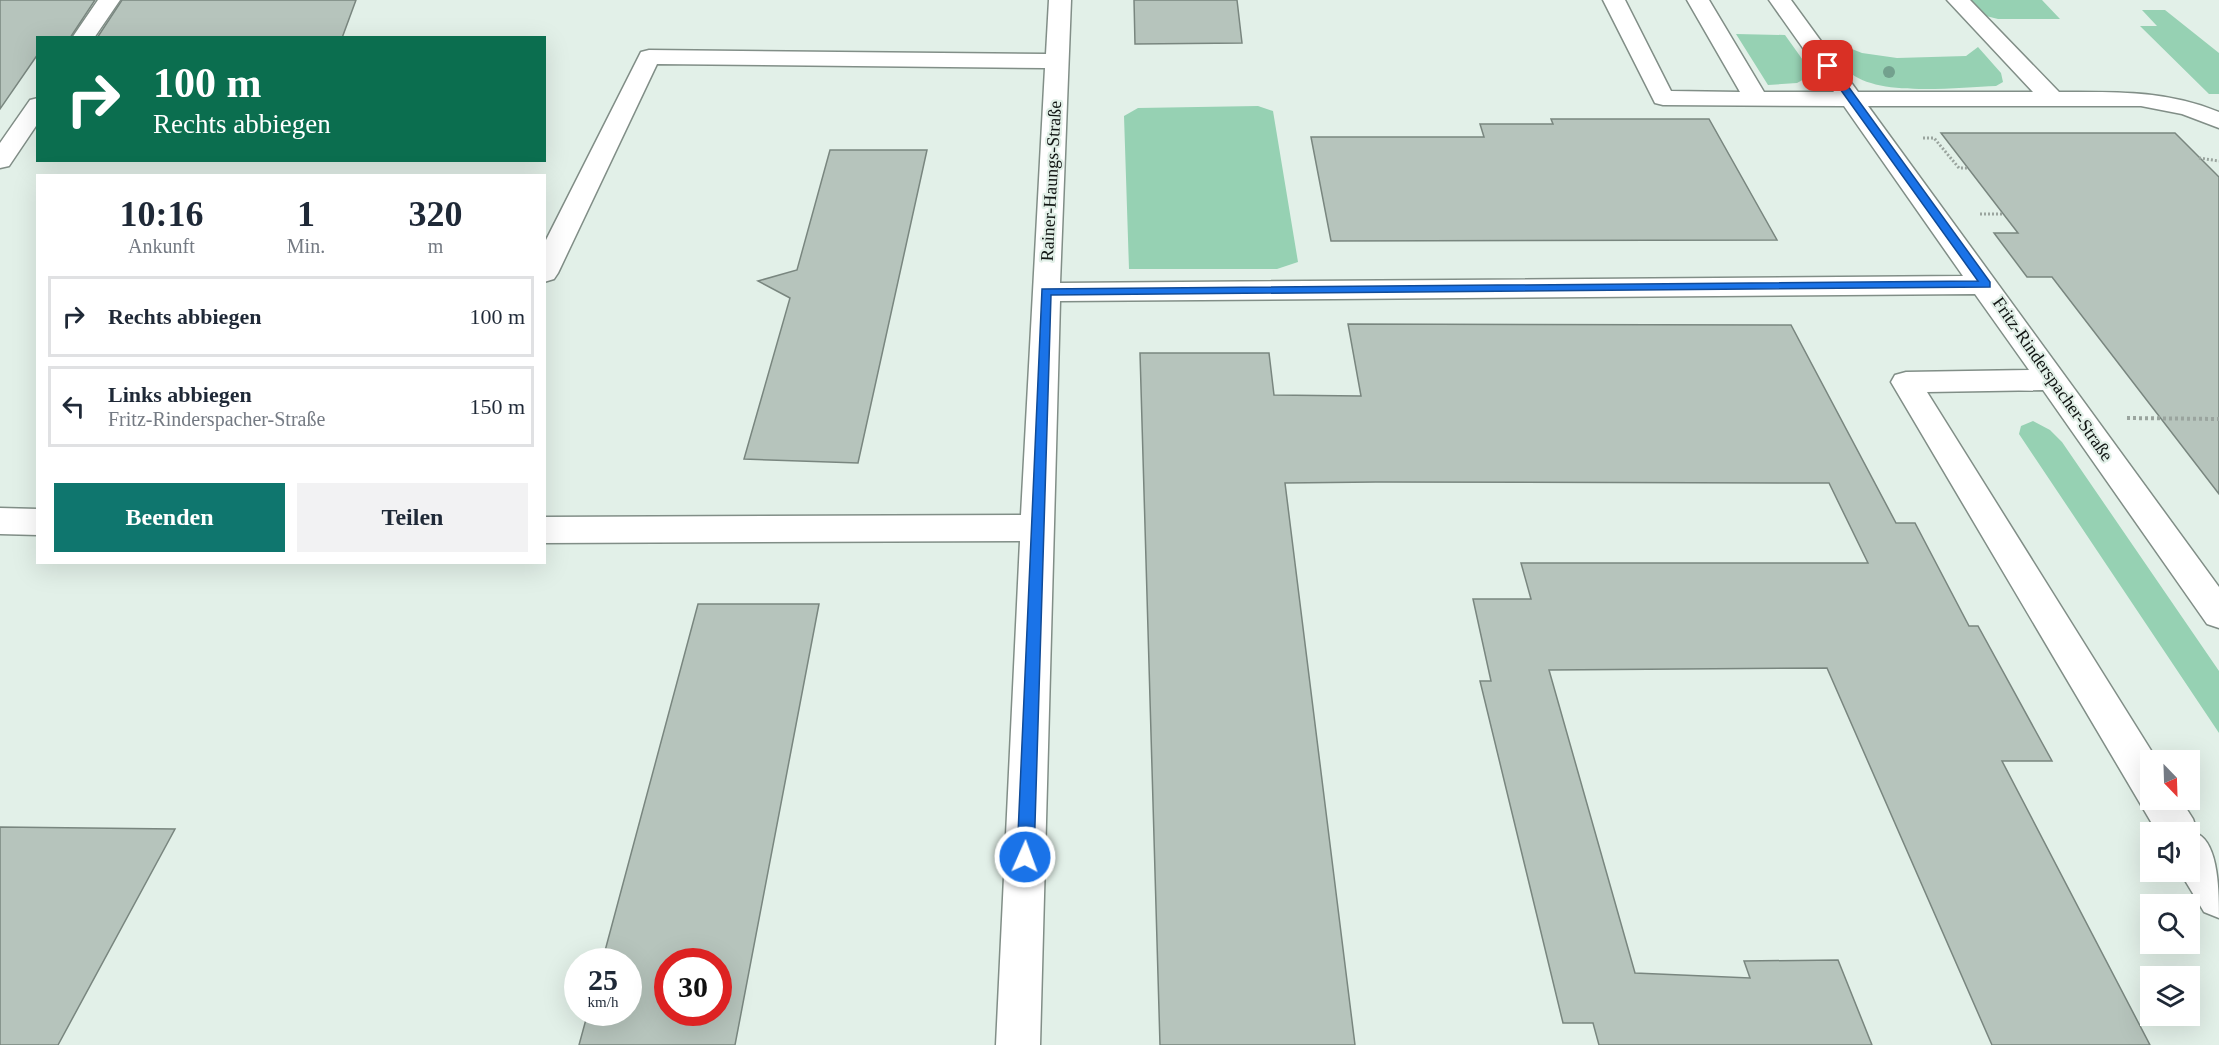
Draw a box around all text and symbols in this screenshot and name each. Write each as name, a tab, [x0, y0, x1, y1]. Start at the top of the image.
pin	[1802, 40, 1853, 91]
icon: arrive	[1811, 49, 1844, 82]
icon: right	[54, 60, 132, 138]
text: 100 m	[153, 60, 262, 106]
street label: Rainer-Haungs-Straße	[1037, 100, 1065, 262]
text: Rechts abbiegen	[153, 109, 331, 139]
text: 10:16	[119, 194, 203, 234]
text: 1	[297, 194, 315, 234]
text: 320	[409, 194, 463, 234]
text: Ankunft	[128, 235, 195, 257]
text: Min.	[287, 235, 325, 257]
text: m	[428, 235, 443, 257]
street label: Fritz-Rinderspacher-Straße	[1989, 293, 2117, 465]
icon: right	[57, 300, 90, 333]
text: Rechts abbiegen	[108, 304, 261, 329]
text: 100 m	[469, 304, 525, 329]
text: Links abbiegen	[108, 382, 252, 407]
icon: left	[57, 390, 90, 423]
text: 150 m	[469, 394, 525, 419]
text: Fritz-Rinderspacher-Straße	[108, 408, 325, 430]
button: Beenden	[54, 483, 285, 552]
button: Teilen	[297, 483, 528, 552]
north arrow	[2140, 750, 2200, 810]
map controls	[2140, 750, 2200, 1026]
button: sound	[2140, 822, 2200, 882]
position arrow	[993, 825, 1057, 889]
button: search	[2140, 894, 2200, 954]
speed limit sign: 30	[654, 948, 732, 1026]
text: 25	[588, 963, 618, 996]
button: layers	[2140, 966, 2200, 1026]
text: km/h	[588, 994, 618, 1010]

